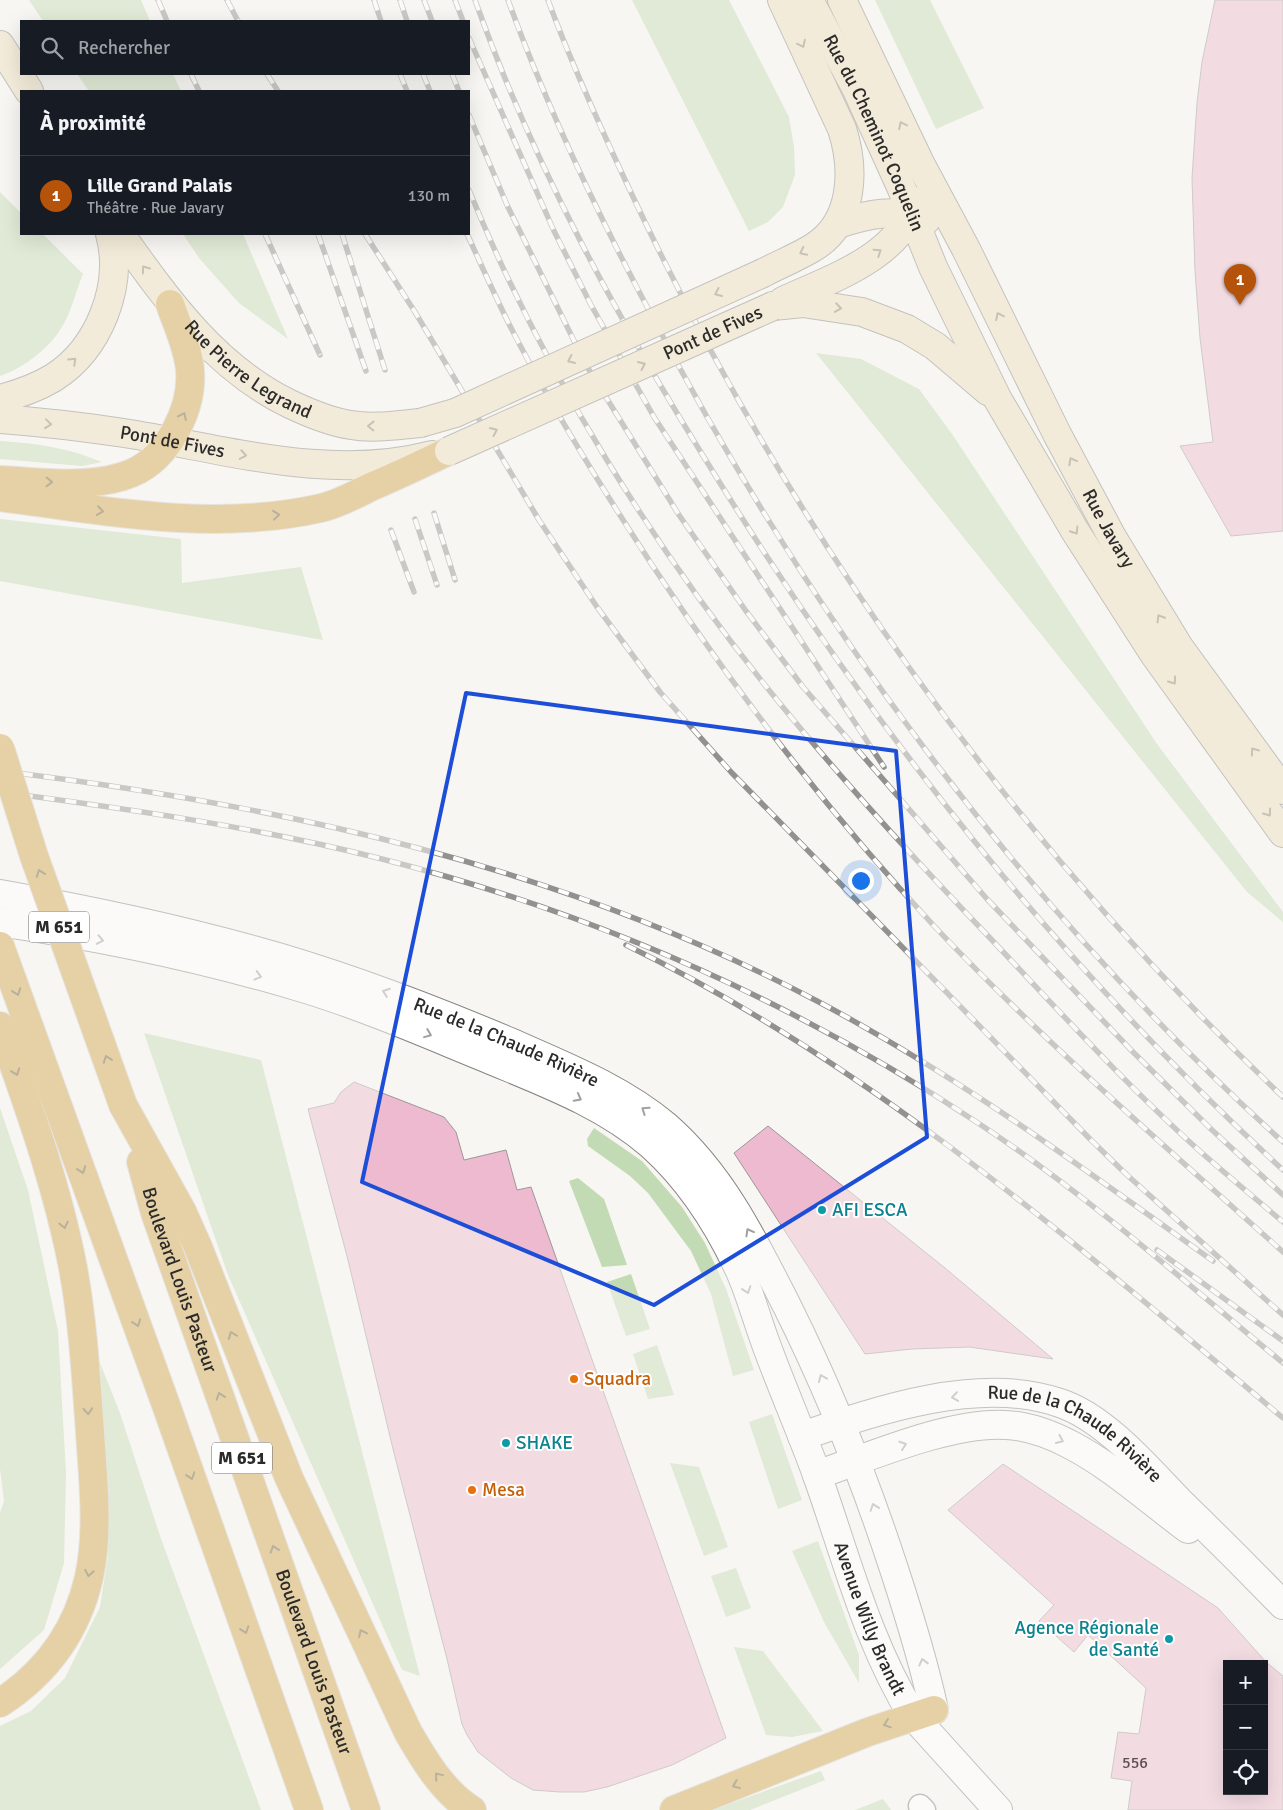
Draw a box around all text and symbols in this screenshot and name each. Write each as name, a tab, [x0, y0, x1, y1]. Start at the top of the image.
search box	[20, 20, 470, 75]
street label: Rue du Cheminot Coquelin	[818, 30, 930, 235]
icon: search	[38, 34, 66, 62]
text: Rechercher	[78, 36, 170, 60]
one-way arrow	[796, 39, 806, 48]
text: À proximité	[40, 110, 146, 136]
one-way arrow	[898, 121, 908, 130]
text: Lille Grand Palais	[87, 174, 232, 198]
text: 1	[52, 186, 60, 206]
text: 130 m	[408, 186, 450, 206]
text: Théâtre · Rue Javary	[87, 198, 224, 218]
one-way arrow	[799, 246, 808, 256]
one-way arrow	[873, 249, 882, 258]
pin: 1	[1224, 264, 1256, 305]
one-way arrow	[142, 265, 151, 275]
one-way arrow	[714, 286, 723, 297]
street label: Pont de Fives	[659, 300, 766, 366]
one-way arrow	[834, 303, 843, 313]
one-way arrow	[995, 312, 1005, 321]
street label: Rue Pierre Legrand	[179, 315, 315, 424]
one-way arrow	[567, 354, 576, 364]
one-way arrow	[67, 358, 76, 367]
one-way arrow	[637, 360, 646, 371]
one-way arrow	[176, 412, 186, 421]
one-way arrow	[45, 418, 53, 429]
street label: Pont de Fives	[118, 421, 227, 463]
one-way arrow	[367, 421, 375, 432]
one-way arrow	[489, 427, 498, 437]
one-way arrow	[239, 449, 248, 459]
one-way arrow	[1068, 457, 1078, 466]
one-way arrow	[45, 477, 53, 487]
street label: Rue Javary	[1077, 485, 1140, 573]
one-way arrow	[96, 505, 105, 515]
one-way arrow	[273, 510, 281, 521]
one-way arrow	[1069, 525, 1078, 534]
one-way arrow	[1157, 614, 1167, 623]
one-way arrow	[1167, 676, 1176, 685]
one-way arrow	[1251, 747, 1260, 757]
one-way arrow	[1262, 807, 1271, 817]
your location	[848, 868, 874, 894]
one-way arrow	[36, 870, 46, 878]
road number: M 651	[29, 912, 89, 942]
one-way arrow	[95, 934, 104, 944]
one-way arrow	[254, 970, 262, 980]
one-way arrow	[11, 987, 21, 996]
one-way arrow	[382, 988, 390, 998]
street label: Rue de la Chaude Rivière	[410, 992, 603, 1093]
one-way arrow	[423, 1028, 432, 1039]
one-way arrow	[103, 1056, 113, 1064]
one-way arrow	[10, 1067, 20, 1075]
one-way arrow	[572, 1092, 581, 1102]
one-way arrow	[641, 1107, 650, 1116]
one-way arrow	[76, 1166, 86, 1174]
street label: Boulevard Louis Pasteur	[136, 1184, 222, 1376]
place label: AFI ESCA	[832, 1198, 908, 1222]
marker: AFI ESCA	[816, 1204, 828, 1216]
one-way arrow	[58, 1220, 69, 1229]
one-way arrow	[746, 1229, 756, 1238]
one-way arrow	[741, 1285, 751, 1294]
one-way arrow	[131, 1319, 141, 1327]
one-way arrow	[228, 1331, 238, 1340]
place label: Squadra	[584, 1367, 651, 1391]
marker: Squadra	[568, 1373, 580, 1385]
one-way arrow	[817, 1374, 828, 1383]
street label: Rue de la Chaude Rivière	[987, 1381, 1167, 1488]
one-way arrow	[951, 1391, 959, 1401]
one-way arrow	[216, 1392, 226, 1401]
one-way arrow	[83, 1407, 94, 1415]
place label: SHAKE	[516, 1431, 573, 1455]
one-way arrow	[1055, 1433, 1064, 1444]
marker: SHAKE	[500, 1437, 512, 1449]
one-way arrow	[898, 1441, 906, 1451]
road number: M 651	[212, 1442, 272, 1474]
one-way arrow	[185, 1472, 195, 1480]
place label: Mesa	[482, 1478, 525, 1502]
marker: Mesa	[466, 1484, 478, 1496]
one-way arrow	[870, 1504, 880, 1512]
street label: Avenue Willy Brandt	[828, 1539, 911, 1700]
one-way arrow	[270, 1546, 280, 1554]
street label: Boulevard Louis Pasteur	[270, 1566, 357, 1758]
one-way arrow	[85, 1568, 95, 1577]
place label: Agence Régionale de Santé	[1015, 1616, 1159, 1662]
one-way arrow	[239, 1625, 249, 1634]
one-way arrow	[358, 1629, 369, 1638]
marker: Agence Régionale de Santé	[1163, 1633, 1175, 1645]
one-way arrow	[918, 1658, 929, 1667]
map controls	[1223, 1660, 1268, 1795]
button: +	[1223, 1660, 1268, 1705]
button: −	[1223, 1705, 1268, 1750]
one-way arrow	[883, 1719, 892, 1729]
button: locate	[1223, 1750, 1268, 1795]
house number: 556	[1122, 1753, 1148, 1773]
one-way arrow	[435, 1773, 443, 1782]
one-way arrow	[732, 1778, 741, 1789]

